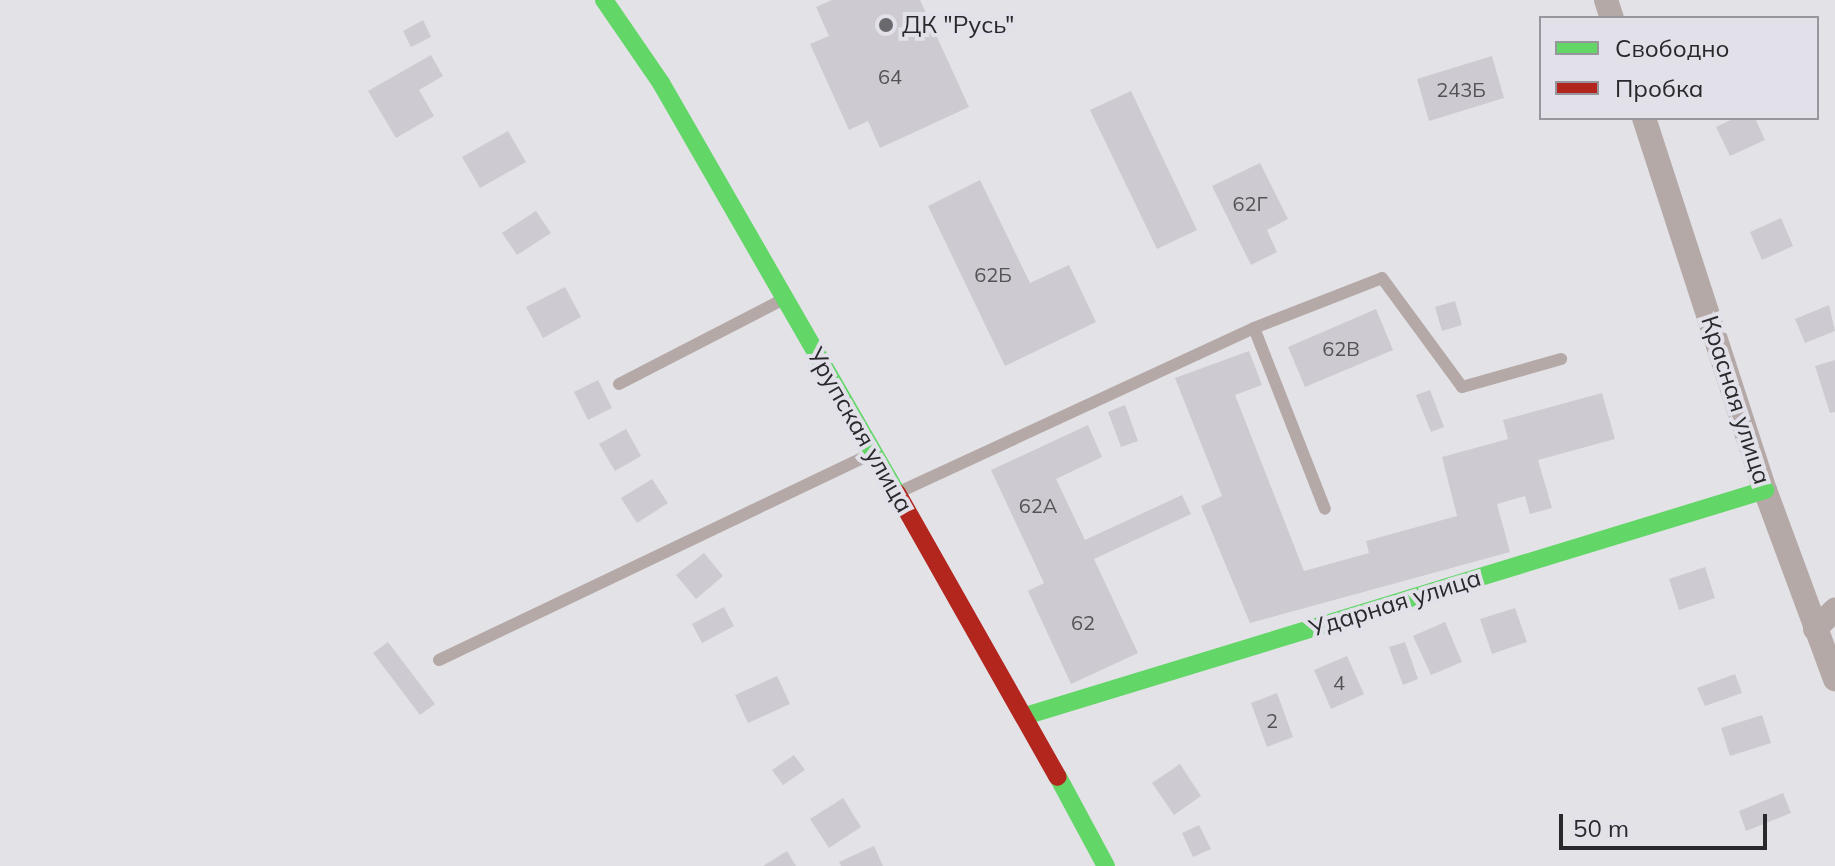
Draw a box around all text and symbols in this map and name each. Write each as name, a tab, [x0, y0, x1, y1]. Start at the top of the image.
place label: ДК "Русь"	[902, 11, 1014, 39]
marker: ДК "Русь"	[877, 16, 895, 34]
legend	[1539, 16, 1819, 120]
text: Свободно	[1615, 33, 1730, 63]
house number: 64	[878, 64, 902, 88]
text: Пробка	[1615, 73, 1703, 103]
house number: 243Б	[1436, 77, 1486, 101]
house number: 62Г	[1232, 191, 1268, 215]
house number: 62Б	[974, 262, 1012, 286]
street label: Красная улица	[1695, 312, 1777, 488]
house number: 62В	[1322, 336, 1360, 360]
street label: Урупская улица	[801, 342, 919, 518]
house number: 62А	[1019, 493, 1057, 517]
street label: Ударная улица	[1306, 563, 1484, 643]
house number: 62	[1071, 610, 1095, 634]
house number: 4	[1333, 670, 1345, 694]
house number: 2	[1266, 708, 1278, 732]
scale bar	[1563, 798, 1771, 848]
text: 50 m	[1573, 813, 1629, 843]

